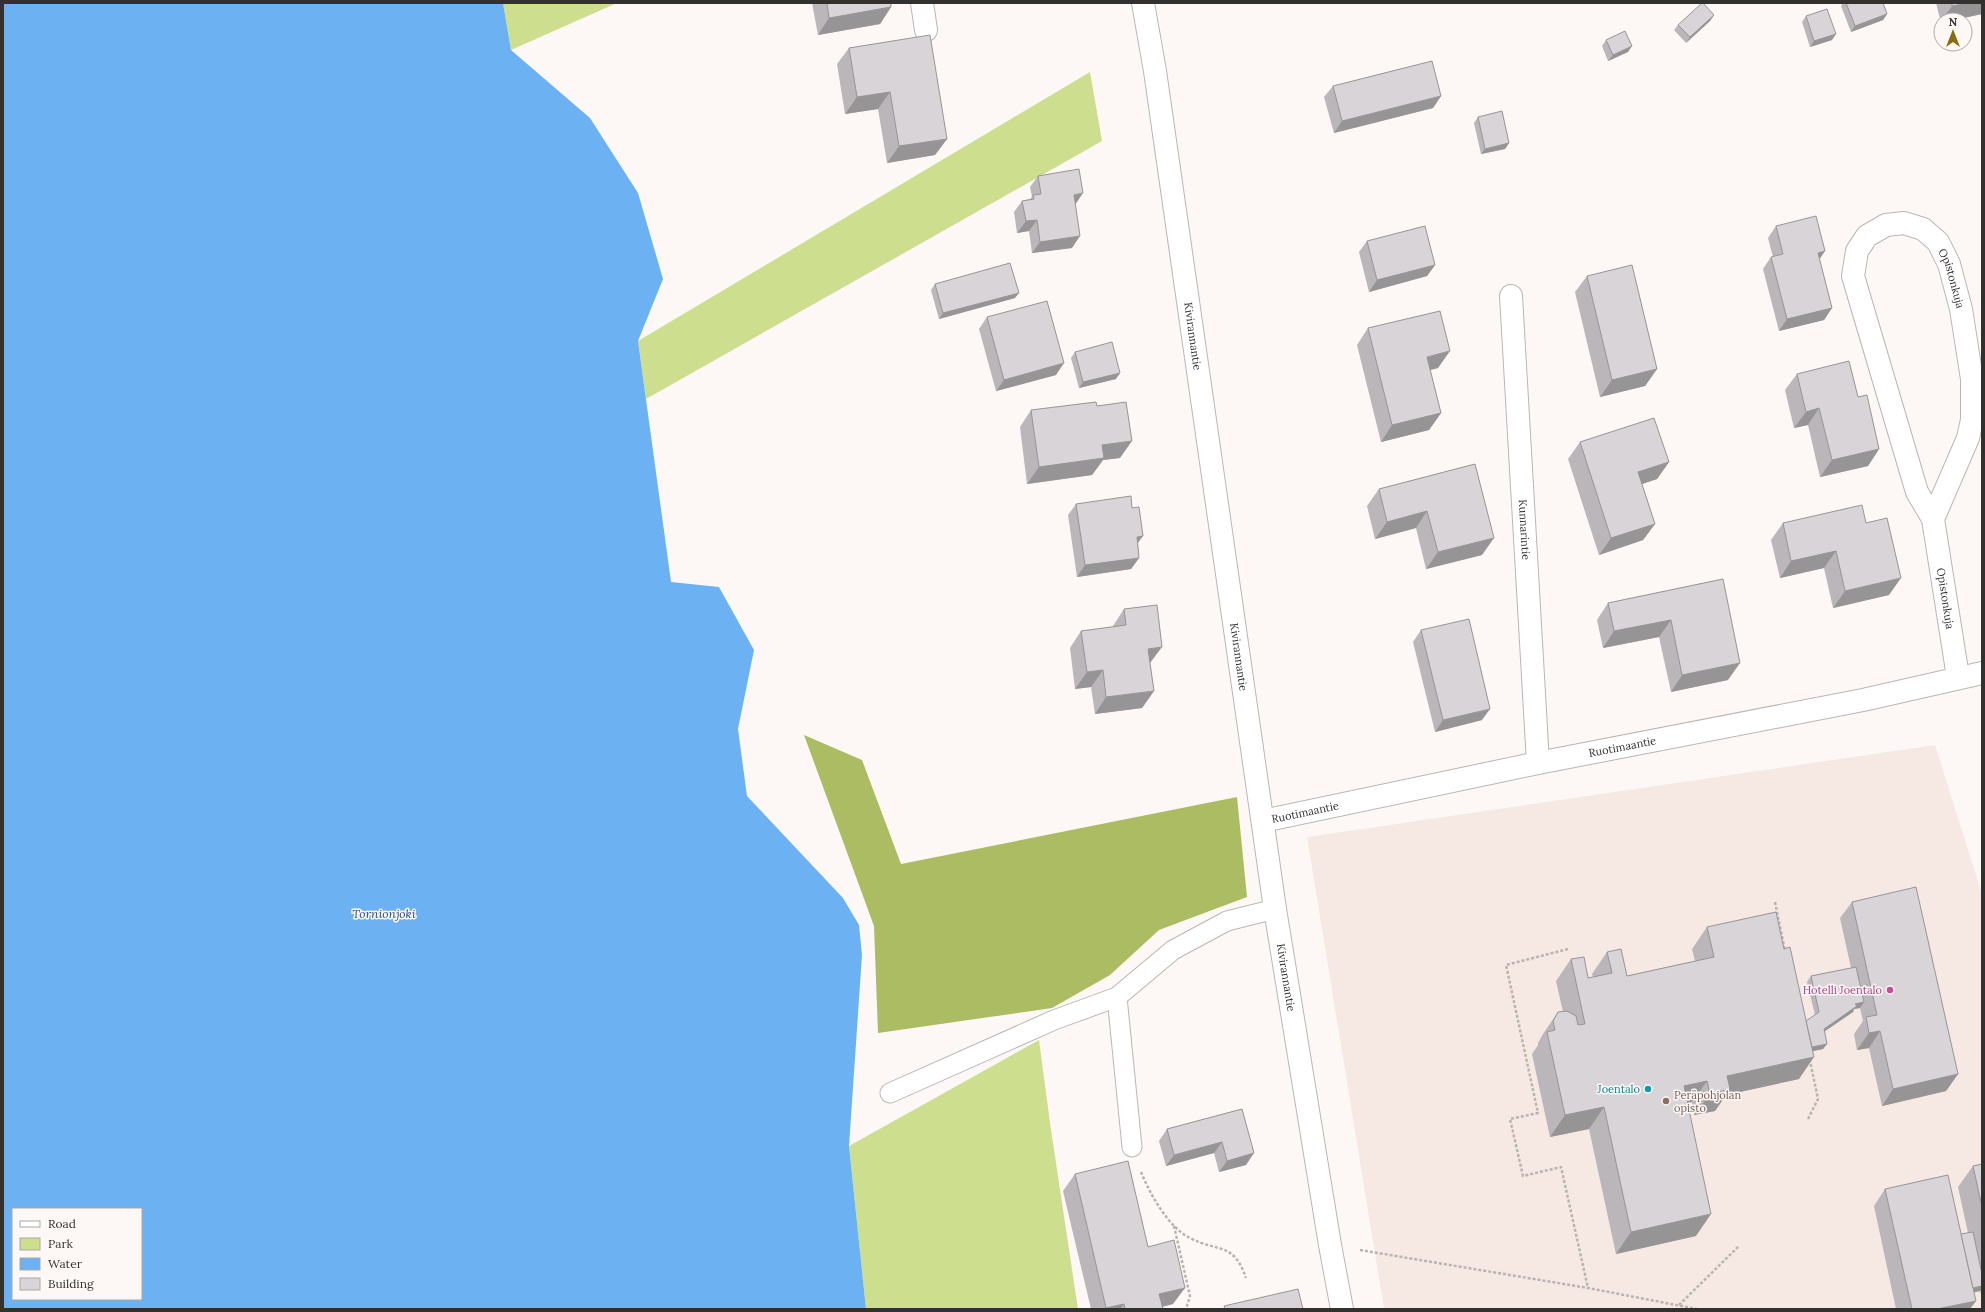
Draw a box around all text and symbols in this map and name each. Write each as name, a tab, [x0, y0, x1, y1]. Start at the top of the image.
north arrow	[1933, 12, 1973, 52]
text: N	[1949, 15, 1958, 29]
street label: Opistonkuja	[1935, 246, 1968, 310]
street label: Kivirannantie	[1181, 301, 1205, 371]
street label: Kunnarintie	[1516, 499, 1533, 560]
street label: Opistonkuja	[1934, 567, 1957, 630]
street label: Kivirannantie	[1227, 622, 1251, 692]
street label: Ruotimaantie	[1587, 733, 1657, 760]
street label: Ruotimaantie	[1270, 798, 1340, 826]
water label: Tornionjoki	[352, 906, 416, 921]
street label: Kivirannantie	[1274, 943, 1299, 1013]
place label: Hotelli Joentalo	[1803, 983, 1882, 997]
marker: Hotelli Joentalo	[1885, 985, 1895, 995]
place label: Joentalo	[1597, 1082, 1640, 1096]
marker: Joentalo	[1643, 1084, 1653, 1094]
place label: Peräpohjolan opisto	[1674, 1088, 1741, 1115]
marker: Peräpohjolan opisto	[1661, 1096, 1671, 1106]
legend	[12, 1208, 142, 1300]
text: Road	[48, 1216, 76, 1231]
text: Park	[48, 1236, 74, 1251]
text: Water	[48, 1256, 83, 1271]
text: Building	[48, 1276, 94, 1291]

